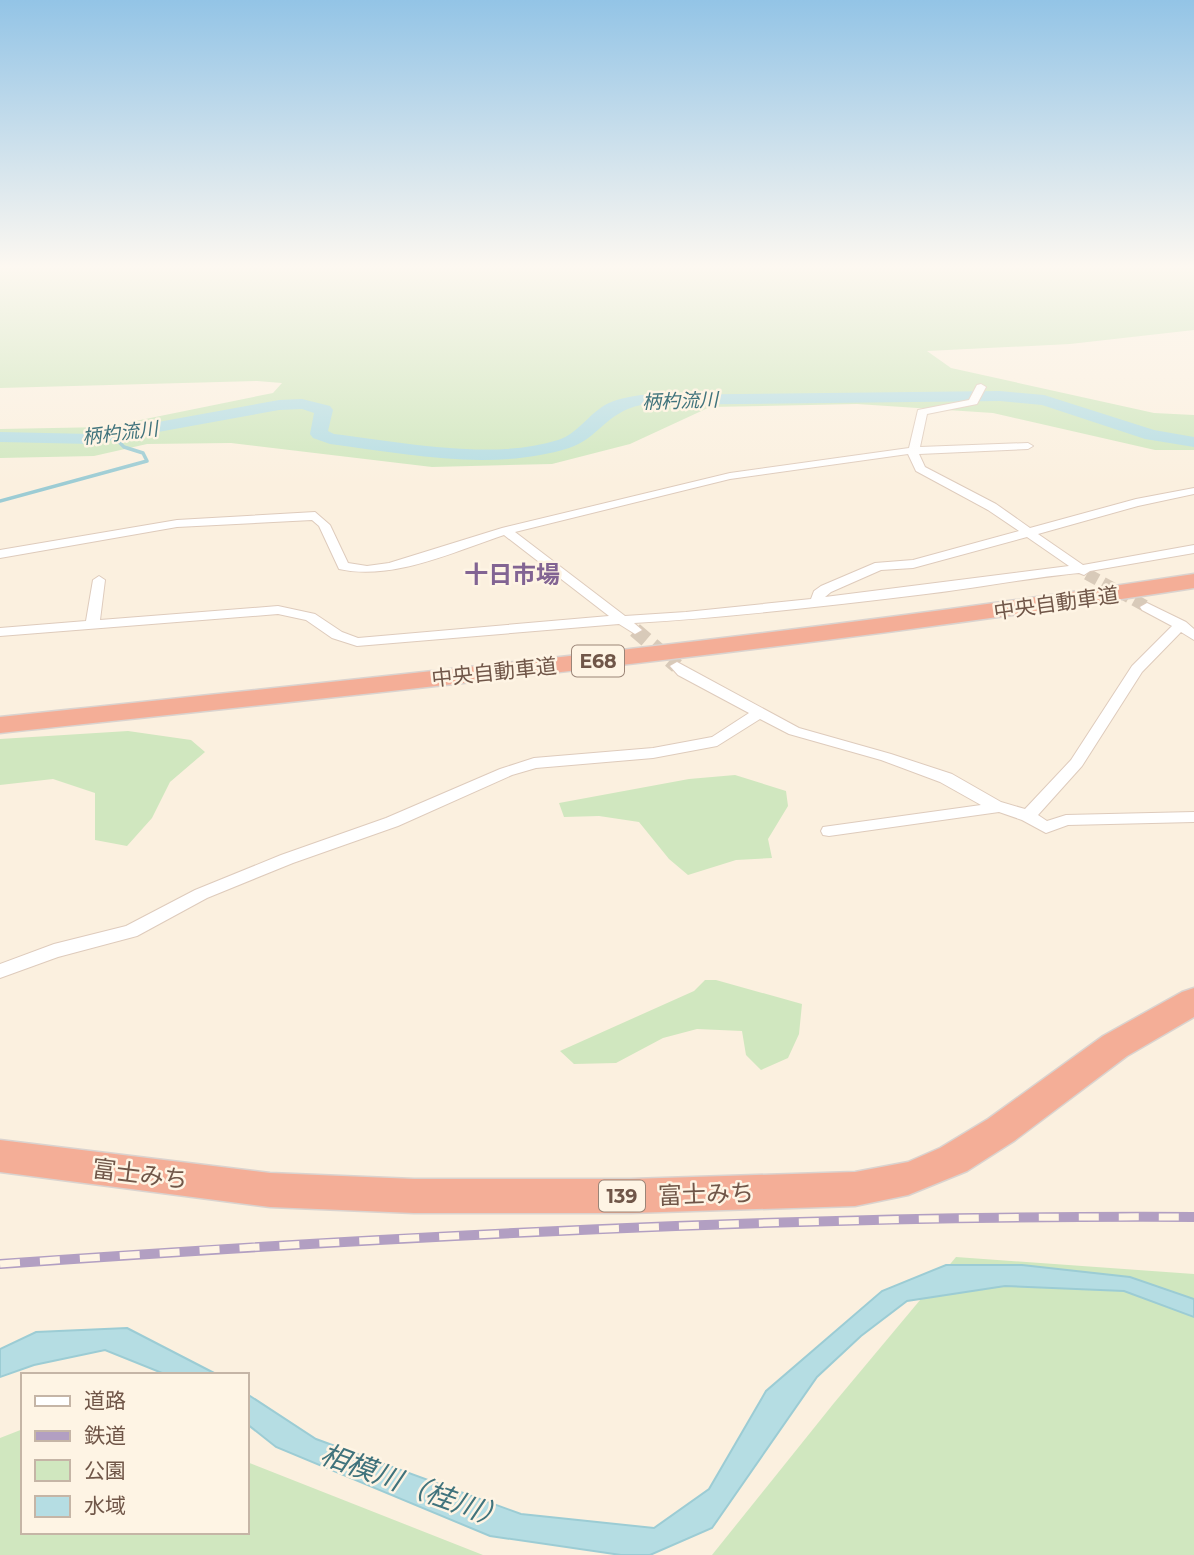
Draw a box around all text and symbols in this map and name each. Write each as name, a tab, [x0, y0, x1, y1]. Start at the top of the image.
water label: 柄杓流川	[642, 388, 720, 414]
water label: 柄杓流川	[81, 417, 161, 449]
district label: 十日市場	[464, 560, 560, 589]
street label: 中央自動車道	[992, 582, 1120, 624]
road number: E68	[572, 646, 624, 676]
street label: 中央自動車道	[430, 653, 558, 691]
street label: 富士みち	[91, 1154, 189, 1194]
street label: 富士みち	[658, 1178, 754, 1210]
road number: 139	[599, 1180, 645, 1212]
legend	[21, 1373, 248, 1534]
text: 道路	[84, 1388, 126, 1413]
text: 鉄道	[84, 1423, 126, 1448]
water label: 相模川（桂川）	[316, 1437, 512, 1535]
text: 公園	[84, 1458, 126, 1483]
text: 水域	[84, 1493, 126, 1518]

